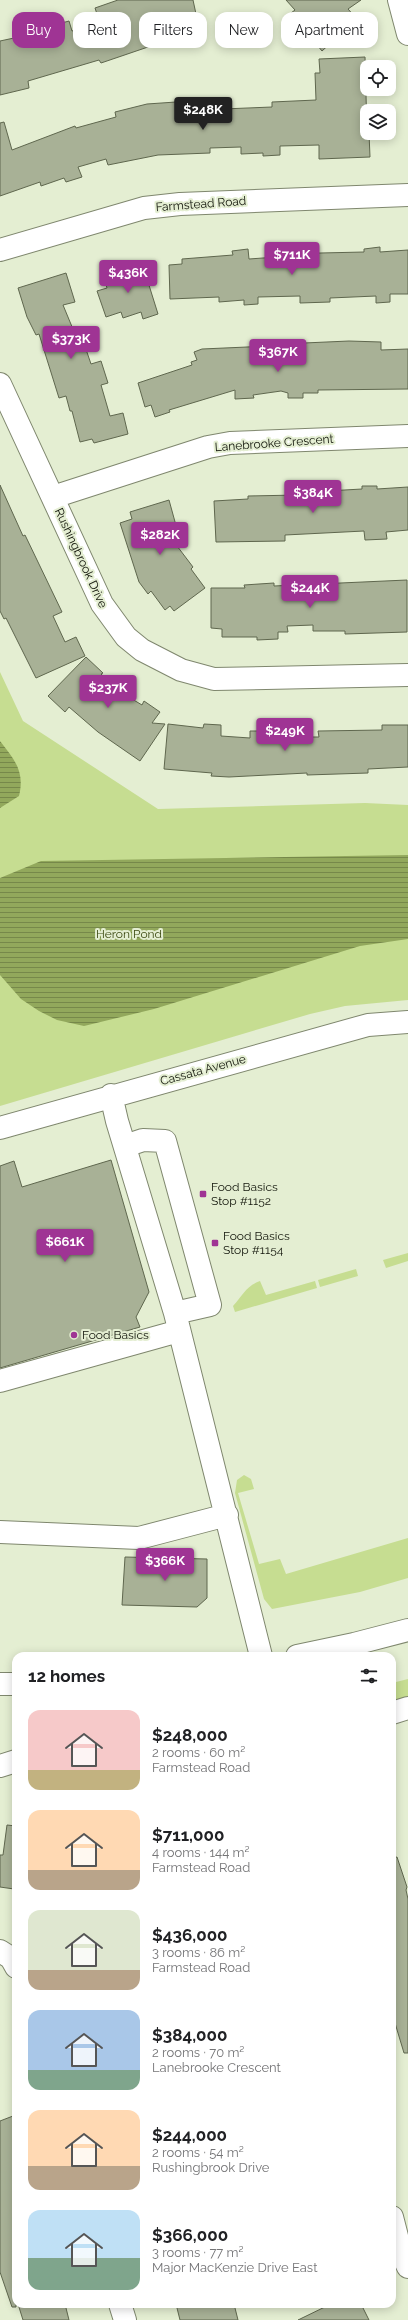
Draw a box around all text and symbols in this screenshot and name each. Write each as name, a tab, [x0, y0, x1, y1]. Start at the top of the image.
chip: Buy	[12, 12, 65, 48]
chip: Rent	[73, 12, 131, 48]
chip: Filters	[139, 12, 207, 48]
chip: New	[215, 12, 273, 48]
chip: Apartment	[281, 12, 378, 48]
map controls	[360, 60, 396, 140]
button: locate	[360, 60, 396, 96]
pin: $248K	[175, 97, 231, 131]
text: $248K	[183, 102, 223, 117]
button: layers	[360, 104, 396, 140]
street label: Farmstead Road	[155, 194, 247, 214]
pin: $711K	[264, 242, 320, 276]
text: $711K	[273, 247, 311, 262]
pin: $436K	[100, 260, 156, 294]
text: $436K	[108, 265, 148, 280]
pin: $373K	[43, 326, 99, 360]
text: $373K	[52, 331, 90, 346]
pin: $367K	[250, 339, 306, 373]
text: $367K	[258, 344, 298, 359]
street label: Lanebrooke Crescent	[214, 432, 334, 454]
pin: $384K	[285, 480, 341, 514]
text: $384K	[293, 485, 333, 500]
street label: Rushingbrook Drive	[52, 506, 110, 610]
pin: $282K	[132, 522, 188, 556]
text: $282K	[140, 527, 180, 542]
pin: $244K	[282, 575, 338, 609]
text: $244K	[290, 580, 330, 595]
pin: $237K	[80, 675, 136, 709]
text: $237K	[89, 680, 127, 695]
pin: $249K	[257, 718, 313, 752]
text: $249K	[265, 723, 305, 738]
park label: Heron Pond	[96, 927, 162, 941]
street label: Cassata Avenue	[159, 1052, 247, 1088]
place label: Food Basics Stop #1152	[211, 1180, 278, 1208]
marker: Food Basics Stop #1152	[198, 1189, 208, 1199]
pin: $661K	[37, 1229, 93, 1263]
place label: Food Basics Stop #1154	[223, 1229, 290, 1257]
text: $661K	[45, 1234, 85, 1249]
marker: Food Basics Stop #1154	[210, 1238, 220, 1248]
place label: Food Basics	[82, 1328, 149, 1342]
marker: Food Basics	[69, 1330, 79, 1340]
pin: $366K	[137, 1548, 193, 1582]
text: $366K	[145, 1553, 185, 1568]
icon: filters	[358, 1665, 380, 1687]
text: 12 homes	[28, 1666, 105, 1686]
text: $248,000	[152, 1725, 228, 1745]
icon: home	[60, 1726, 108, 1774]
text: 2 rooms · 60 m²	[152, 1745, 245, 1760]
text: Farmstead Road	[152, 1760, 250, 1775]
text: $711,000	[152, 1825, 224, 1845]
icon: home	[60, 1826, 108, 1874]
text: 4 rooms · 144 m²	[152, 1845, 250, 1860]
text: Farmstead Road	[152, 1860, 250, 1875]
text: $436,000	[152, 1925, 228, 1945]
icon: home	[60, 1926, 108, 1974]
text: 3 rooms · 86 m²	[152, 1945, 245, 1960]
text: Farmstead Road	[152, 1960, 250, 1975]
text: $384,000	[152, 2025, 227, 2045]
icon: home	[60, 2026, 108, 2074]
text: 2 rooms · 70 m²	[152, 2045, 244, 2060]
text: Lanebrooke Crescent	[152, 2060, 281, 2075]
text: $244,000	[152, 2125, 227, 2145]
icon: home	[60, 2126, 108, 2174]
text: 2 rooms · 54 m²	[152, 2145, 244, 2160]
text: Rushingbrook Drive	[152, 2160, 269, 2175]
text: $366,000	[152, 2225, 228, 2245]
icon: home	[60, 2226, 108, 2274]
text: 3 rooms · 77 m²	[152, 2245, 244, 2260]
text: Major MacKenzie Drive East	[152, 2260, 318, 2275]

